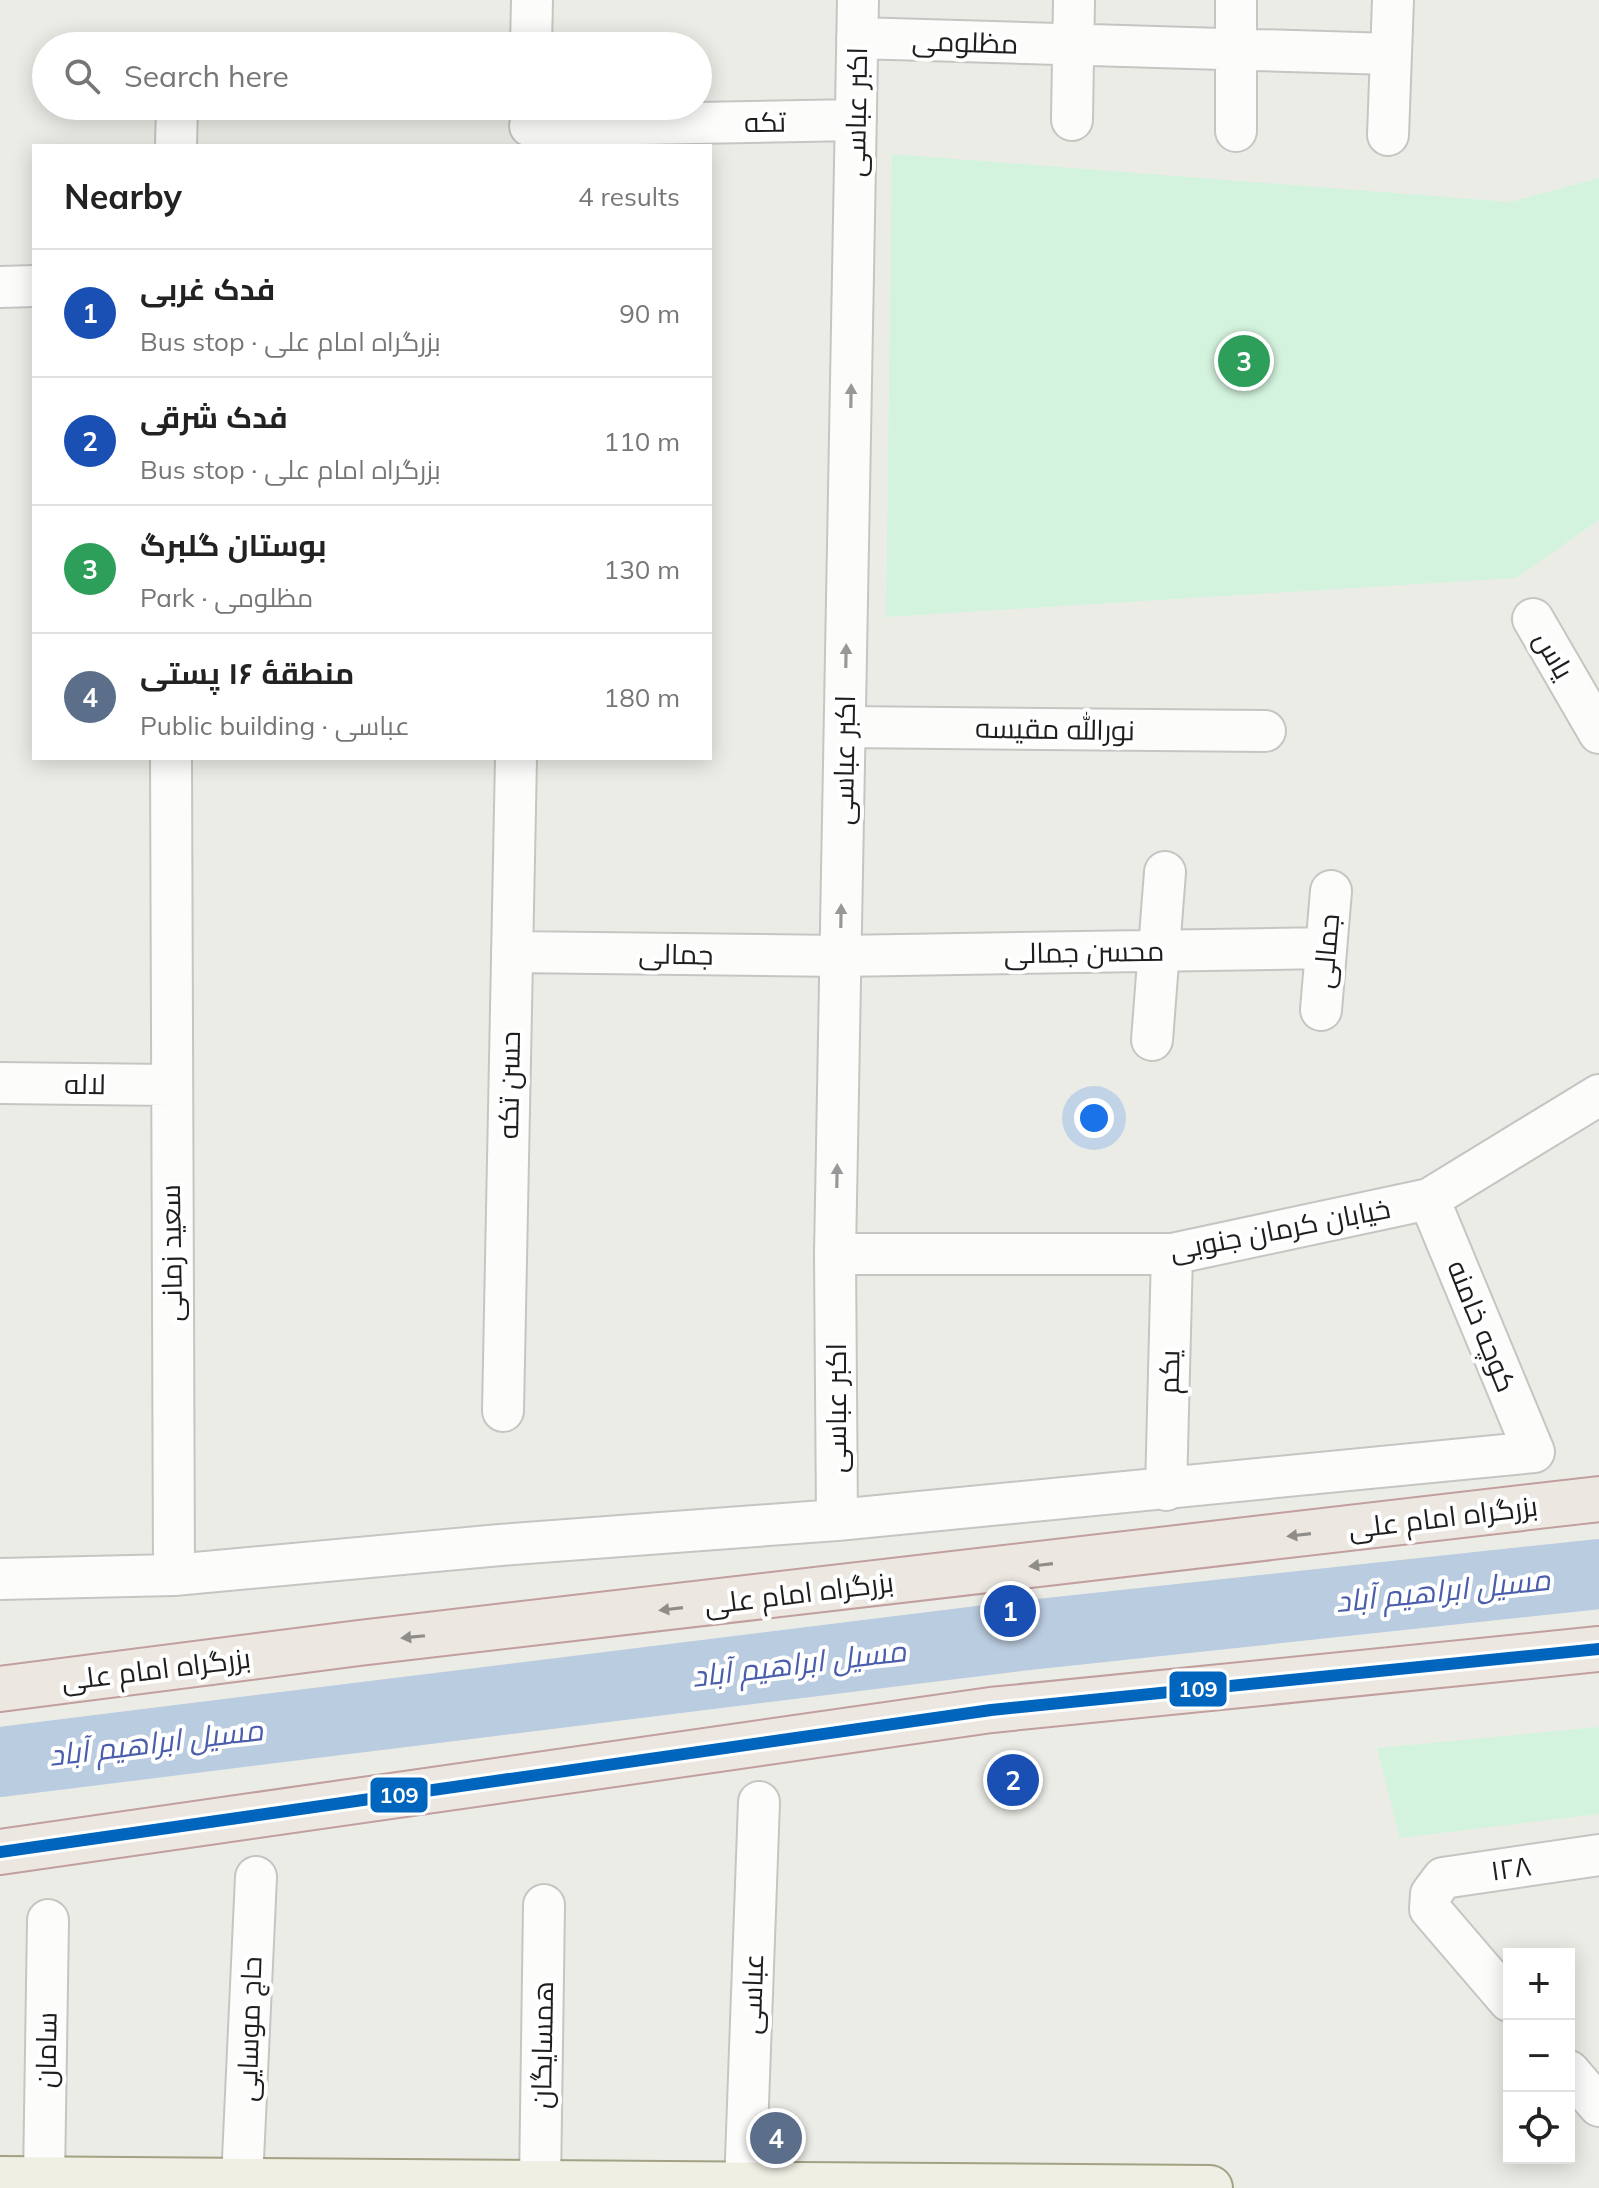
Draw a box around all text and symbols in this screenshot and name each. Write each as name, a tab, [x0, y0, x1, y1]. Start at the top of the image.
street label: مظلومی	[911, 22, 1019, 61]
search box	[32, 32, 712, 120]
street label: اکبر عباسی	[837, 47, 874, 177]
icon: search	[60, 54, 104, 98]
text: Search here	[124, 57, 289, 95]
street label: تکه	[744, 104, 787, 139]
text: Nearby	[64, 175, 182, 218]
text: 4 results	[578, 180, 680, 213]
text: فدک غربی	[140, 270, 275, 308]
text: 1	[82, 297, 98, 330]
text: 90 m	[619, 297, 680, 330]
text: Bus stop · بزرگراه امام علی	[140, 325, 441, 358]
pin: 3	[1218, 331, 1270, 391]
one-way arrow	[844, 383, 857, 408]
text: فدک شرقی	[140, 398, 288, 436]
text: 2	[82, 425, 98, 458]
text: 110 m	[604, 425, 680, 458]
text: Bus stop · بزرگراه امام علی	[140, 453, 441, 486]
text: بوستان گلبرگ	[140, 526, 327, 564]
text: 3	[82, 553, 98, 586]
text: 130 m	[604, 553, 680, 586]
text: Park · مظلومی	[140, 581, 313, 614]
street label: یاس	[1527, 624, 1582, 685]
one-way arrow	[840, 643, 852, 668]
text: منطقهٔ ۱۶ پستی	[140, 654, 354, 692]
text: 4	[82, 681, 98, 714]
text: 180 m	[604, 681, 680, 714]
street label: اکبر عباسی	[825, 695, 862, 825]
text: Public building · عباسی	[140, 709, 410, 742]
street label: نورالله مقیسه	[975, 710, 1135, 747]
one-way arrow	[835, 903, 848, 928]
street label: جمالی	[1305, 912, 1346, 990]
street label: محسن جمالی	[1003, 933, 1165, 970]
street label: جمالی	[638, 935, 714, 972]
street label: حسن تکه	[490, 1031, 527, 1139]
street label: لاله	[64, 1066, 106, 1101]
your location	[1074, 1098, 1114, 1138]
one-way arrow	[830, 1163, 843, 1188]
street label: سعید زمانی	[152, 1184, 189, 1322]
street label: خیابان کرمان جنوبی	[1167, 1190, 1393, 1267]
street label: کوچه خامنه	[1438, 1255, 1525, 1398]
street label: اکبر عباسی	[818, 1343, 853, 1473]
street label: یکم	[1151, 1349, 1189, 1395]
street label: بزرگراه امام علی	[1346, 1488, 1540, 1548]
one-way arrow	[1286, 1528, 1311, 1541]
one-way arrow	[1028, 1559, 1053, 1572]
water label: مسیل ابراهیم آباد	[1334, 1560, 1553, 1622]
street label: بزرگراه امام علی	[702, 1564, 896, 1624]
pin: 1	[984, 1581, 1036, 1641]
one-way arrow	[659, 1602, 684, 1615]
one-way arrow	[400, 1631, 425, 1644]
water label: مسیل ابراهیم آباد	[690, 1631, 909, 1697]
street label: بزرگراه امام علی	[59, 1640, 253, 1700]
line badge: 109	[1168, 1670, 1228, 1708]
text: 109	[1178, 1675, 1218, 1703]
water label: مسیل ابراهیم آباد	[47, 1710, 266, 1776]
pin: 2	[987, 1750, 1039, 1810]
line badge: 109	[369, 1776, 429, 1814]
text: 109	[379, 1781, 419, 1809]
street label: ۱۲۸	[1488, 1847, 1534, 1888]
map controls	[1503, 1948, 1575, 2164]
button: +	[1503, 1948, 1575, 2020]
street label: عباسی	[733, 1953, 770, 2035]
street label: حاج موسایی	[228, 1956, 271, 2102]
street label: همسایگان	[523, 1981, 560, 2109]
street label: سامان	[27, 2012, 64, 2088]
button: −	[1503, 2020, 1575, 2092]
button: locate	[1503, 2092, 1575, 2164]
pin: 4	[750, 2108, 802, 2168]

